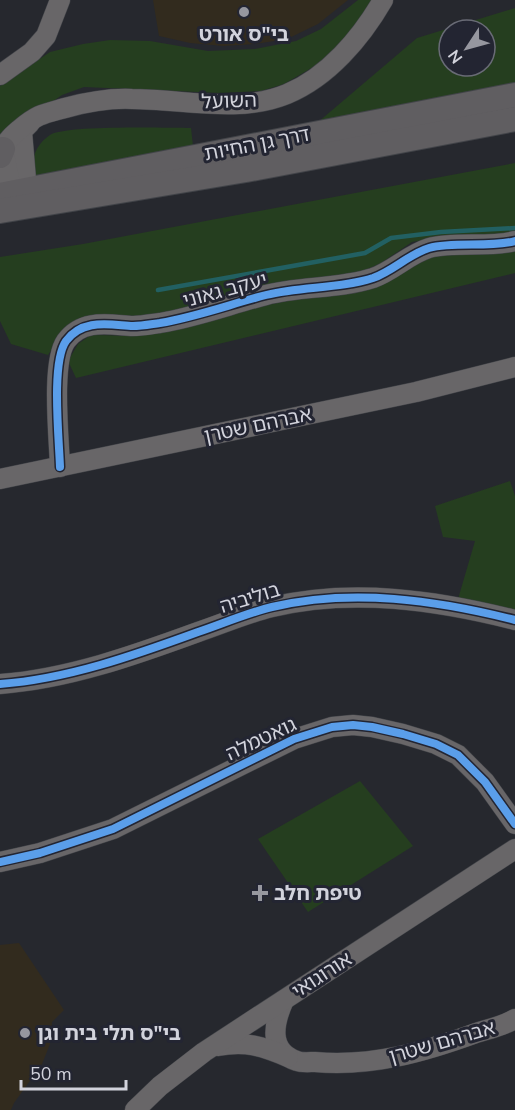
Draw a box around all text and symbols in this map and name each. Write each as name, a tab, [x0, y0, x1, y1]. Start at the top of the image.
marker: בי"ס אורט	[237, 5, 251, 19]
north arrow	[437, 18, 497, 78]
place label: בי"ס אורט	[199, 21, 289, 48]
text: N	[443, 45, 468, 68]
street label: השועל	[201, 87, 257, 115]
street label: דרך גן החיות	[202, 121, 312, 167]
street label: יעקב גאוני	[180, 266, 270, 314]
street label: אברהם שטרן	[202, 400, 314, 450]
street label: בוליביה	[216, 576, 284, 620]
street label: גואטמלה	[221, 711, 301, 767]
place label: טיפת חלב	[274, 880, 362, 907]
marker: טיפת חלב	[251, 884, 269, 902]
street label: אורוגואי	[287, 946, 357, 1004]
street label: אברהם שטרן	[386, 1014, 498, 1070]
place label: בי"ס תלי בית וגן	[37, 1020, 181, 1047]
marker: בי"ס תלי בית וגן	[18, 1026, 32, 1040]
scale bar	[21, 1053, 126, 1091]
text: 50 m	[30, 1062, 72, 1086]

